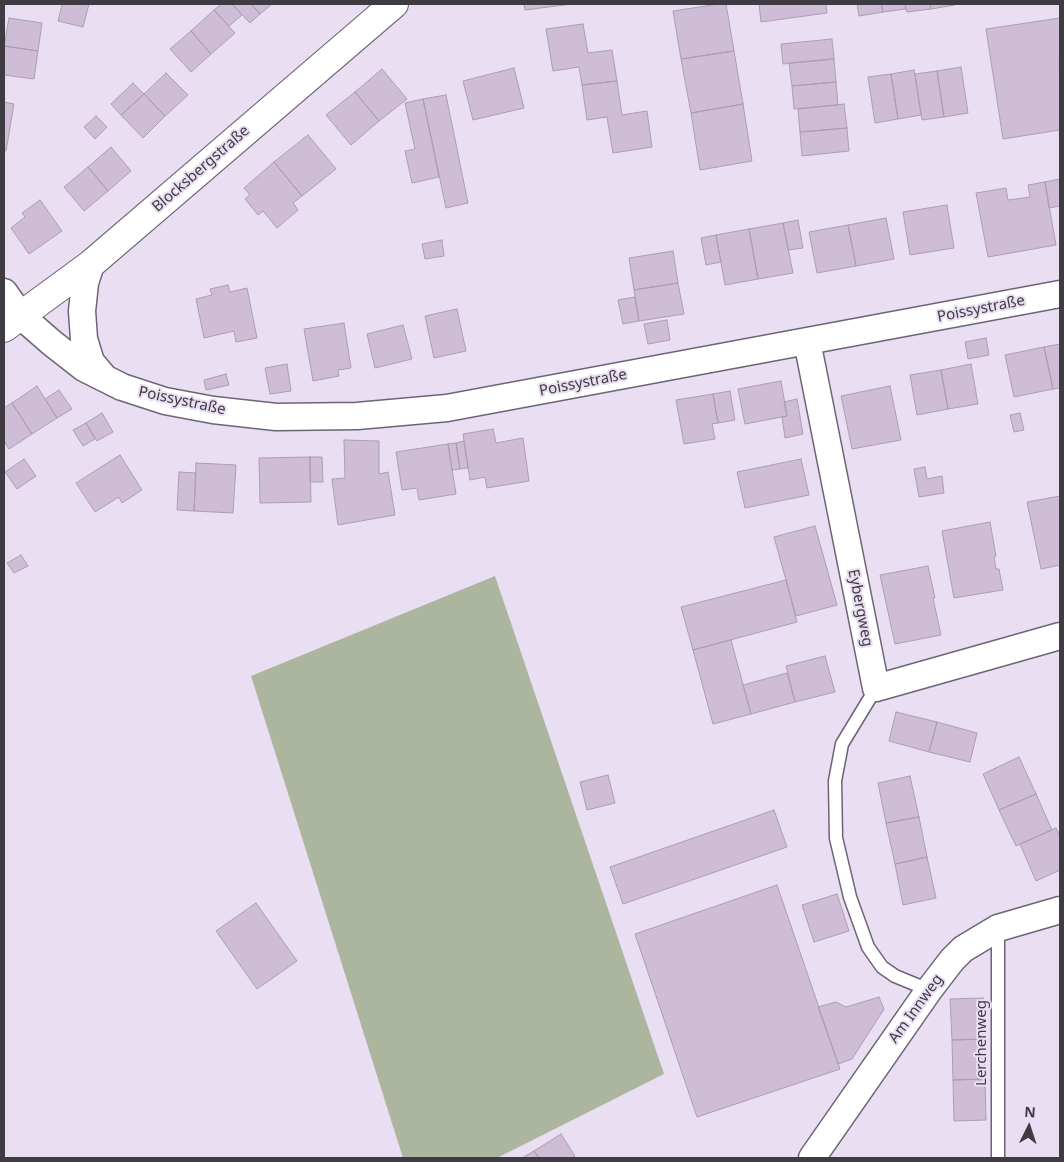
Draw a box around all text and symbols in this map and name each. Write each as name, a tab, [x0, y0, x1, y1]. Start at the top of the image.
street label: Blocksbergstraße	[149, 122, 253, 216]
street label: Poissystraße	[936, 292, 1026, 326]
street label: Poissystraße	[538, 366, 628, 400]
street label: Poissystraße	[137, 383, 227, 419]
street label: Eybergweg	[844, 568, 876, 648]
street label: Am Innweg	[885, 971, 947, 1047]
street label: Lerchenweg	[973, 1000, 991, 1086]
north arrow	[1004, 1102, 1054, 1152]
text: N	[1024, 1102, 1036, 1121]

